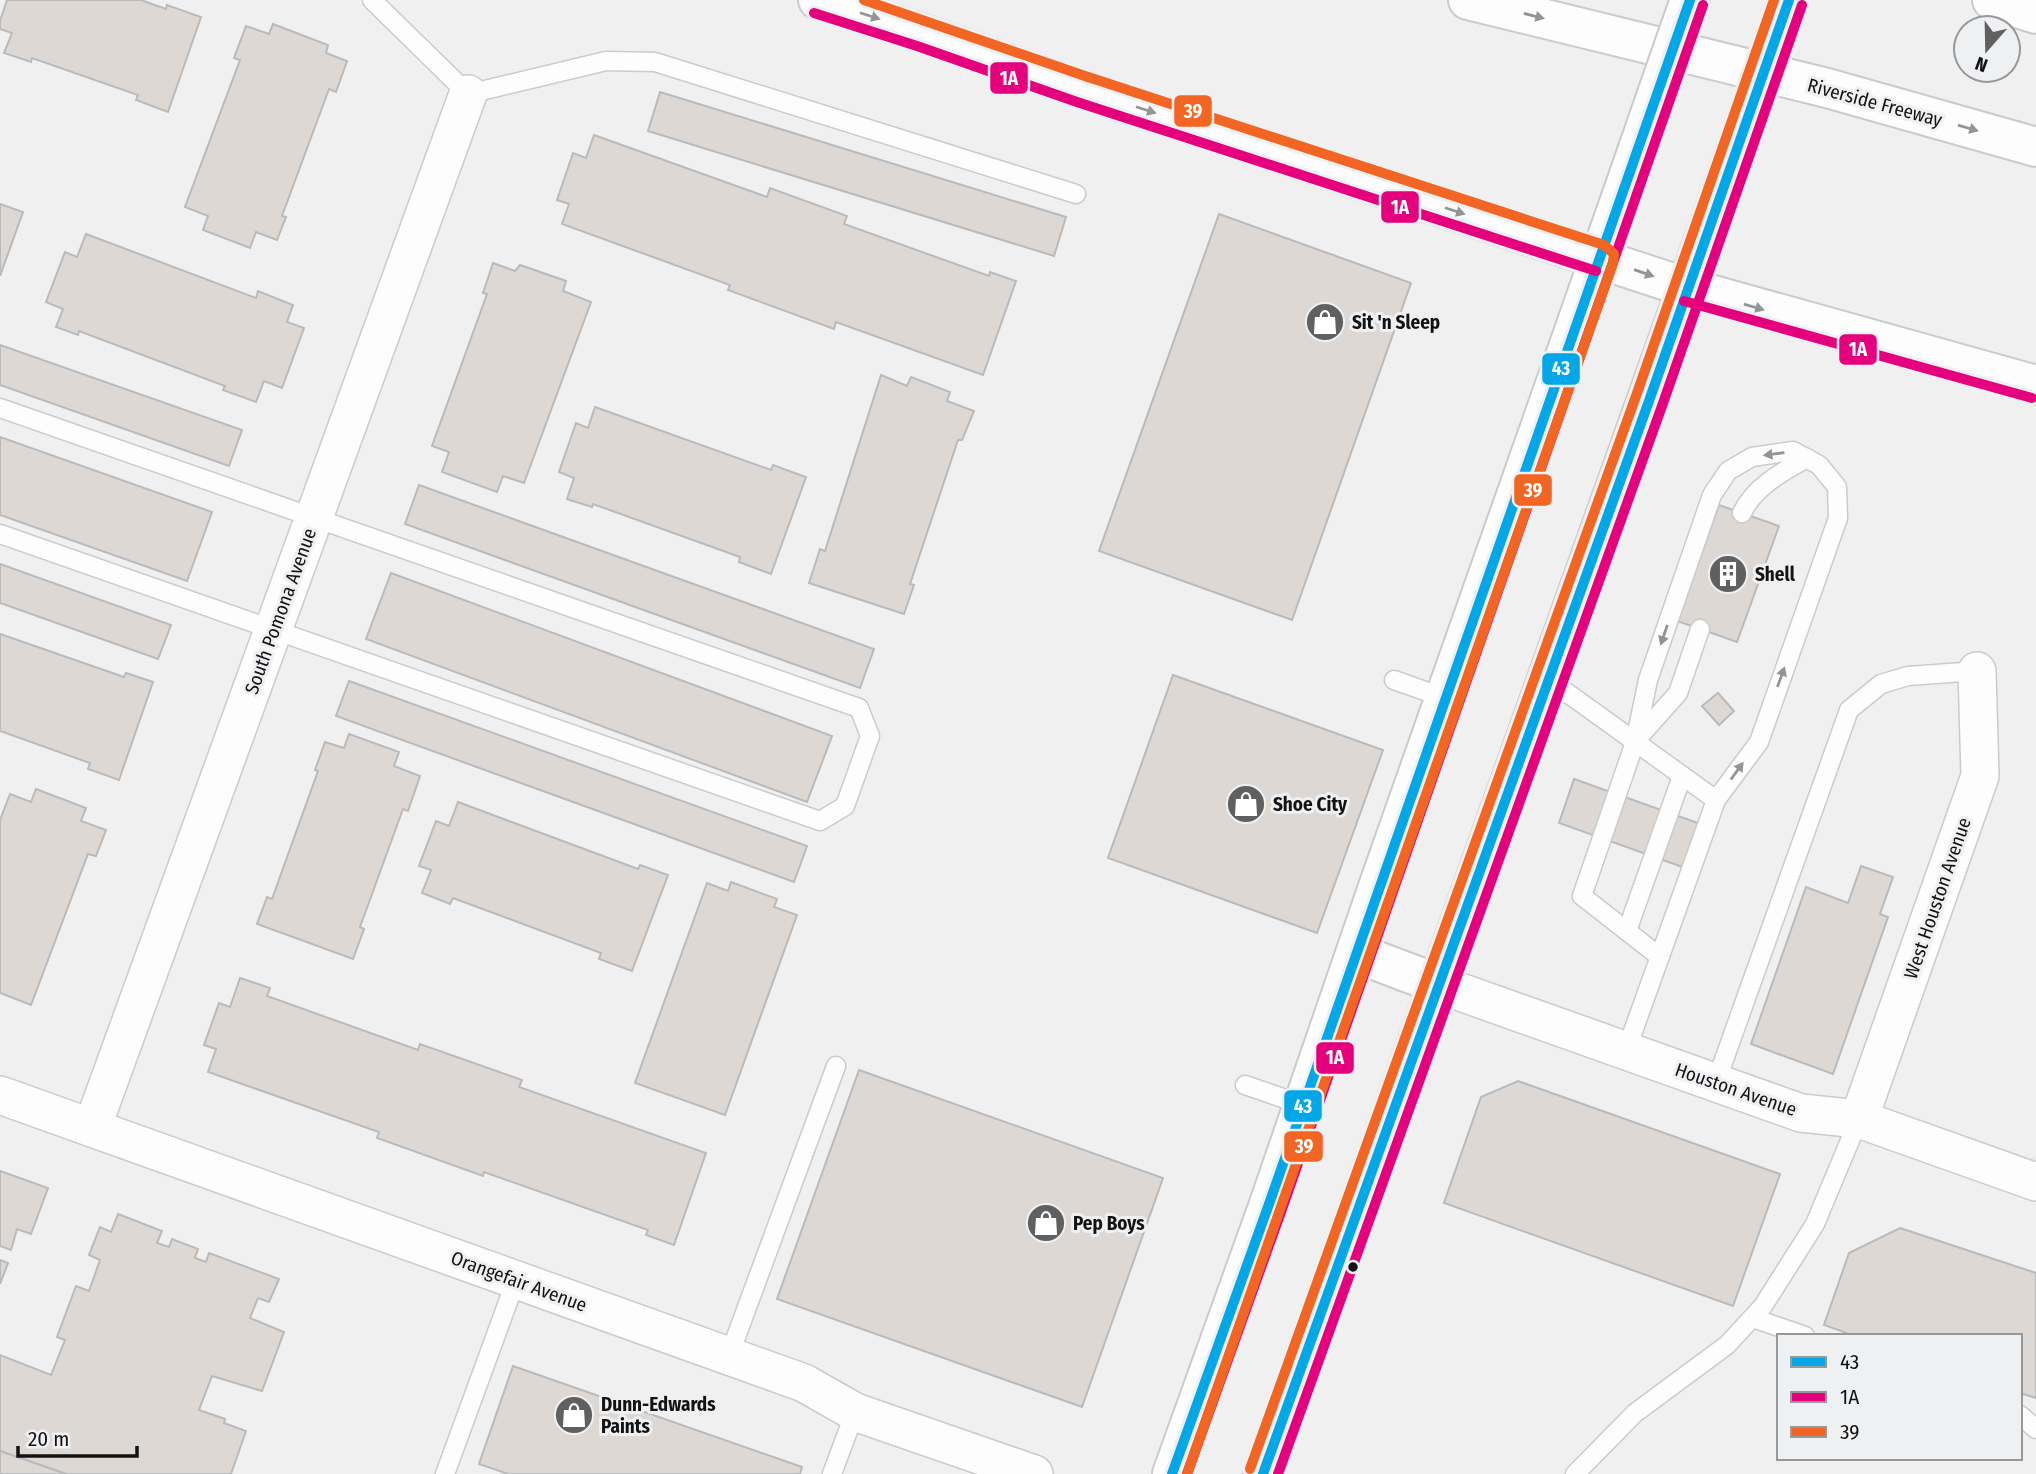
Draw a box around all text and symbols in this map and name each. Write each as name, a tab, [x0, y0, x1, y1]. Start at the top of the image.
one-way arrow	[1523, 11, 1545, 22]
one-way arrow	[859, 12, 880, 22]
north arrow	[1952, 14, 2022, 84]
text: N	[1972, 52, 1991, 77]
line badge: 1A	[989, 61, 1029, 95]
text: 1A	[1000, 67, 1019, 90]
street label: Riverside Freeway	[1805, 73, 1945, 132]
line badge: 39	[1173, 94, 1213, 128]
text: 39	[1183, 100, 1202, 123]
one-way arrow	[1136, 105, 1157, 116]
one-way arrow	[1957, 123, 1978, 133]
line badge: 1A	[1380, 190, 1420, 224]
text: 1A	[1391, 196, 1410, 219]
one-way arrow	[1445, 206, 1466, 217]
one-way arrow	[1634, 268, 1655, 279]
shop icon: Sit 'n Sleep	[1304, 301, 1346, 343]
one-way arrow	[1744, 302, 1765, 312]
place label: Sit 'n Sleep	[1352, 311, 1440, 334]
line badge: 1A	[1838, 333, 1878, 366]
text: 1A	[1849, 338, 1868, 361]
line badge: 43	[1541, 352, 1581, 386]
text: 43	[1552, 357, 1570, 380]
one-way arrow	[1763, 449, 1785, 460]
line badge: 39	[1513, 473, 1553, 507]
text: 39	[1523, 479, 1542, 502]
street label: South Pomona Avenue	[240, 525, 321, 697]
building icon: Shell	[1707, 553, 1749, 595]
place label: Shell	[1755, 563, 1796, 586]
one-way arrow	[1658, 625, 1669, 646]
one-way arrow	[1776, 667, 1787, 688]
one-way arrow	[1730, 762, 1744, 780]
shop icon: Shoe City	[1225, 783, 1267, 825]
place label: Shoe City	[1273, 793, 1348, 816]
street label: West Houston Avenue	[1899, 814, 1976, 982]
line badge: 1A	[1315, 1041, 1355, 1075]
text: 1A	[1326, 1046, 1345, 1069]
street label: Houston Avenue	[1672, 1058, 1800, 1121]
line badge: 43	[1283, 1089, 1323, 1123]
text: 43	[1294, 1095, 1312, 1118]
line badge: 39	[1283, 1130, 1324, 1163]
text: 39	[1294, 1135, 1313, 1158]
shop icon: Pep Boys	[1025, 1202, 1067, 1244]
place label: Pep Boys	[1073, 1212, 1145, 1235]
street label: Orangefair Avenue	[448, 1246, 590, 1317]
unlabelled marker	[1346, 1260, 1360, 1274]
legend	[1777, 1334, 2022, 1460]
text: 43	[1840, 1349, 1859, 1375]
text: 1A	[1840, 1384, 1859, 1410]
place label: Dunn-Edwards Paints	[601, 1393, 716, 1438]
shop icon: Dunn-Edwards Paints	[553, 1394, 595, 1436]
scale bar	[18, 1414, 136, 1458]
text: 39	[1840, 1419, 1859, 1445]
text: 20 m	[28, 1426, 69, 1452]

